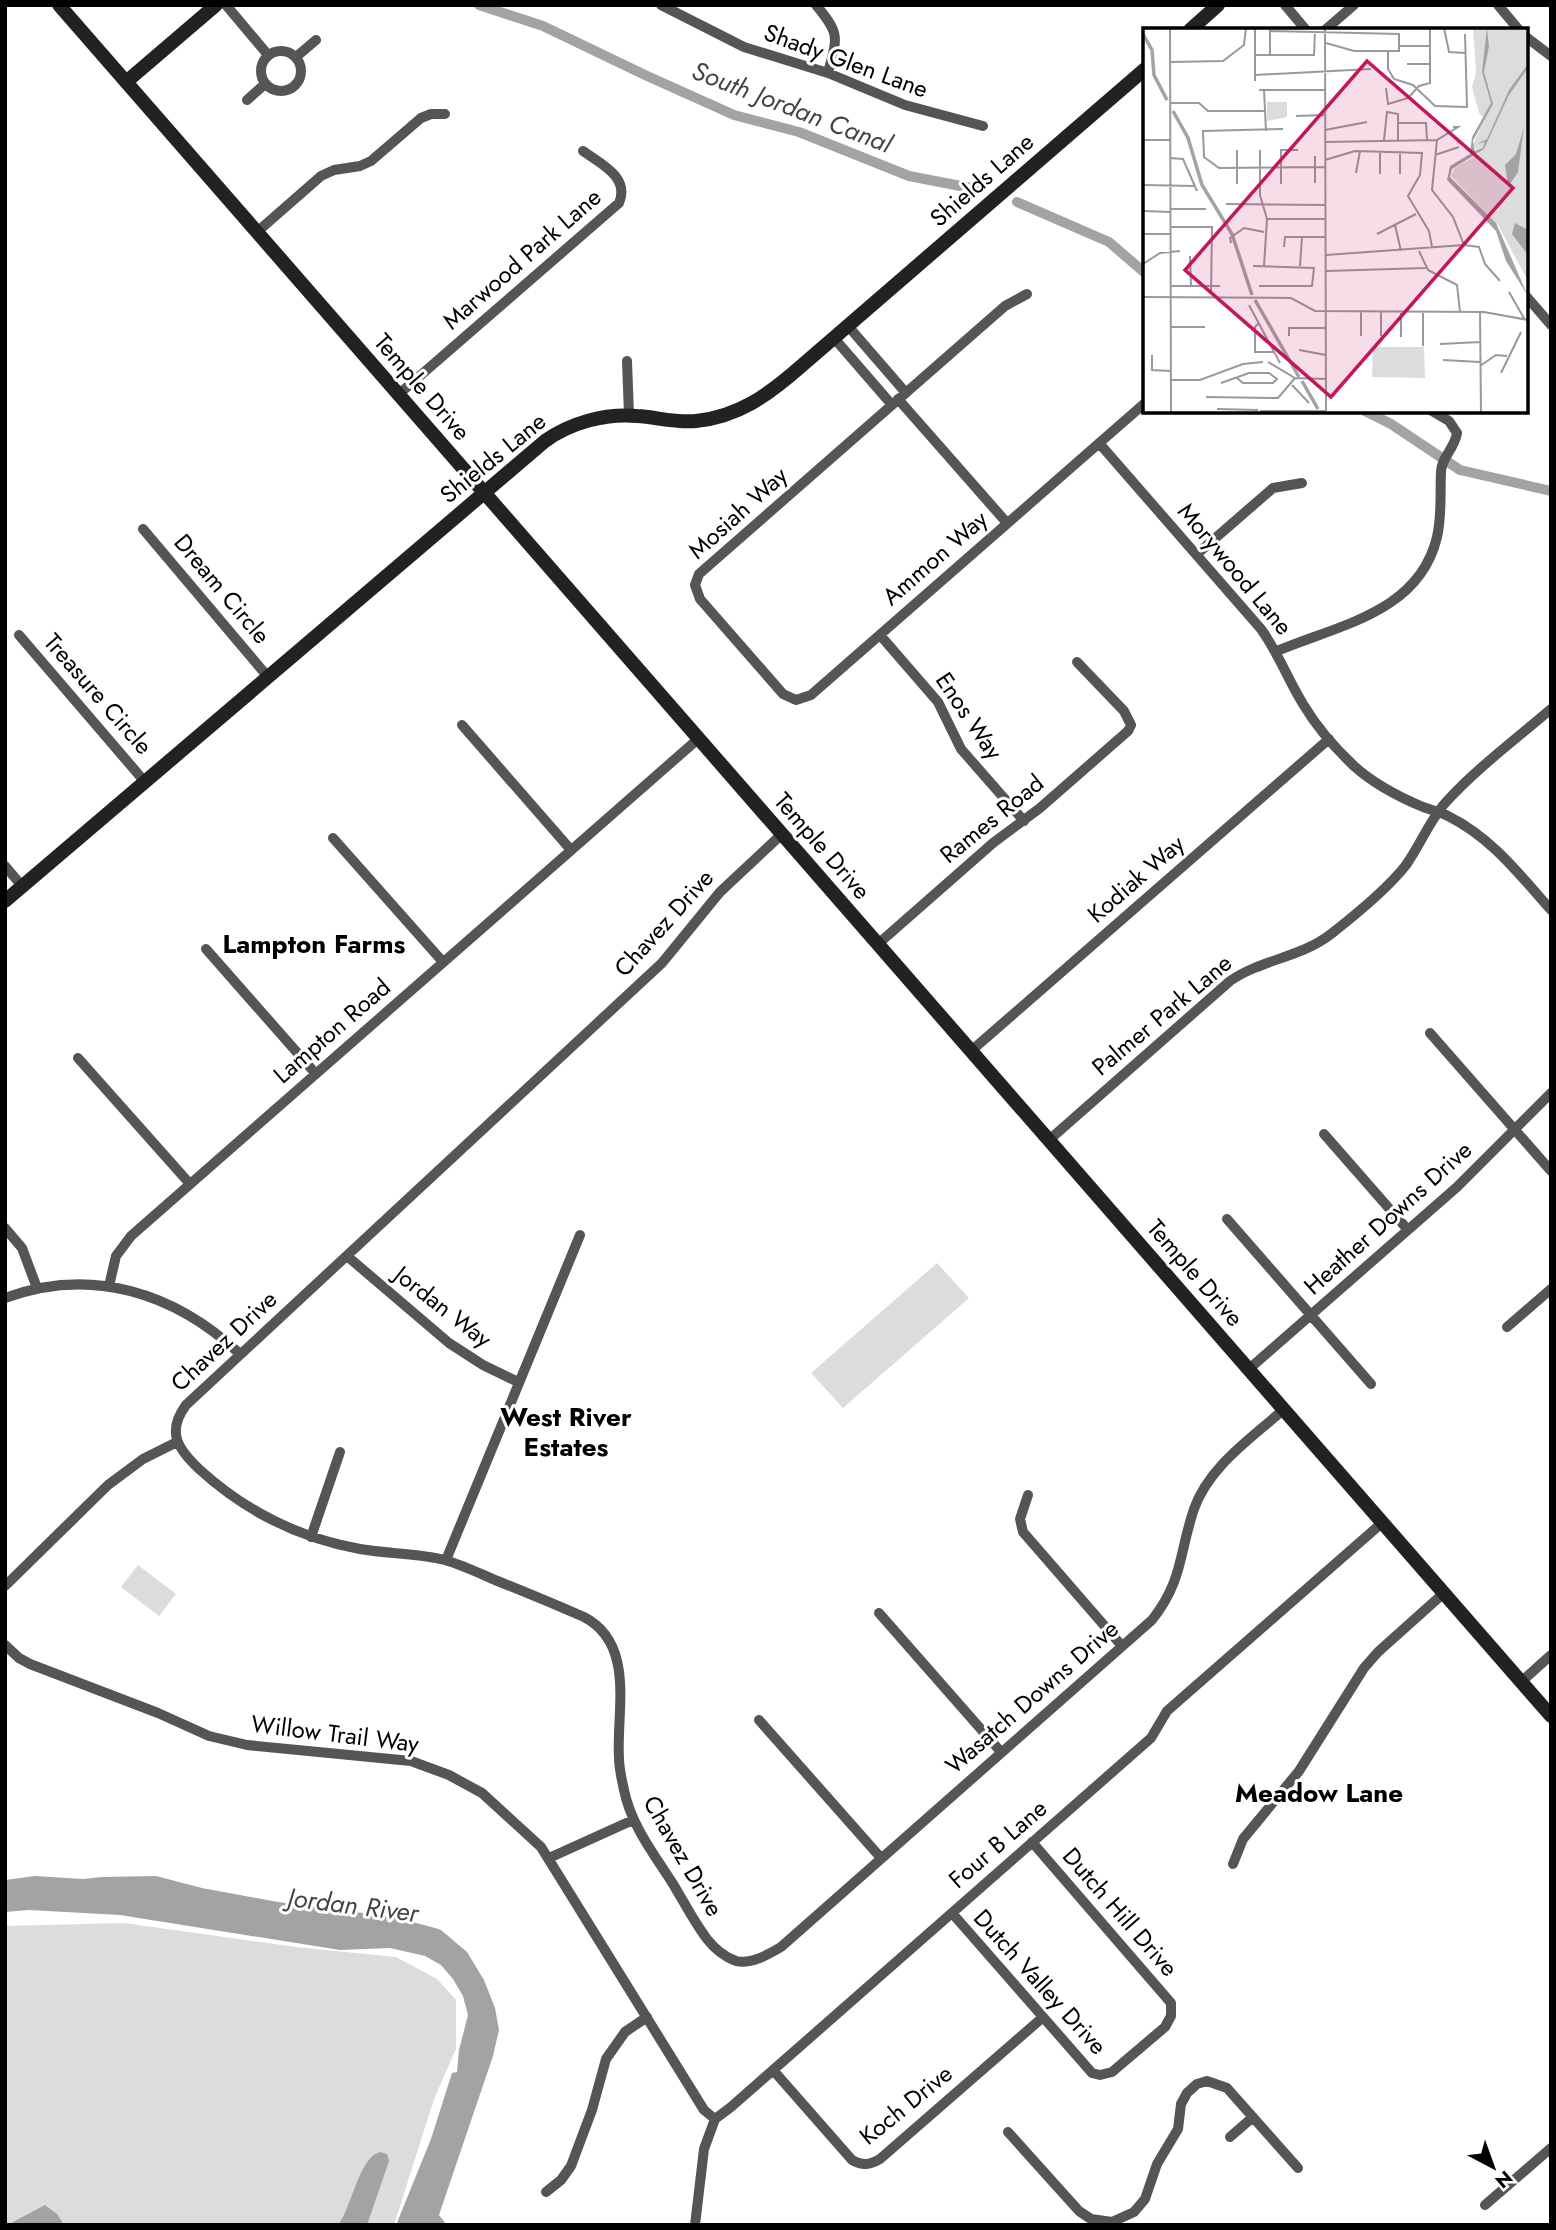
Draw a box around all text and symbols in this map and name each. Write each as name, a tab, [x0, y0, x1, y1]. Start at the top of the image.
street label: Shady Glen Lane	[759, 15, 933, 106]
inset map	[1143, 28, 1528, 413]
water label: South Jordan Canal	[687, 51, 899, 163]
street label: Shields Lane	[922, 125, 1041, 235]
street label: Marwood Park Lane	[435, 180, 609, 338]
street label: Temple Drive	[366, 325, 479, 448]
street label: Shields Lane	[432, 404, 553, 511]
street label: Mosiah Way	[680, 458, 795, 567]
street label: Morywood Lane	[1170, 495, 1301, 642]
street label: Ammon Way	[874, 502, 995, 613]
street label: Dream Circle	[166, 526, 279, 651]
street label: Treasure Circle	[36, 625, 161, 762]
street label: Enos Way	[927, 665, 1012, 767]
street label: Rames Road	[932, 766, 1051, 871]
street label: Temple Drive	[766, 784, 879, 907]
street label: Kodiak Way	[1079, 826, 1192, 931]
street label: Chavez Drive	[606, 861, 722, 984]
district label: Lampton Farms	[223, 925, 406, 963]
street label: Palmer Park Lane	[1084, 946, 1239, 1084]
street label: Lampton Road	[265, 970, 398, 1091]
street label: Heather Downs Drive	[1296, 1133, 1479, 1303]
street label: Temple Drive	[1139, 1211, 1252, 1334]
street label: Jordan Way	[385, 1255, 500, 1356]
street label: Chavez Drive	[163, 1282, 285, 1399]
district label: West River Estates	[500, 1398, 632, 1466]
street label: Wasatch Downs Drive	[937, 1611, 1126, 1782]
street label: Willow Trail Way	[249, 1706, 421, 1761]
district label: Meadow Lane	[1235, 1774, 1403, 1812]
street label: Chavez Drive	[635, 1789, 732, 1923]
street label: Four B Lane	[941, 1791, 1055, 1896]
street label: Dutch Hill Drive	[1054, 1839, 1186, 1984]
water label: Jordan River	[281, 1878, 422, 1932]
street label: Dutch Valley Drive	[965, 1901, 1115, 2062]
street label: Koch Drive	[852, 2056, 960, 2153]
north arrow	[1458, 2132, 1528, 2202]
text: N	[1489, 2164, 1518, 2195]

